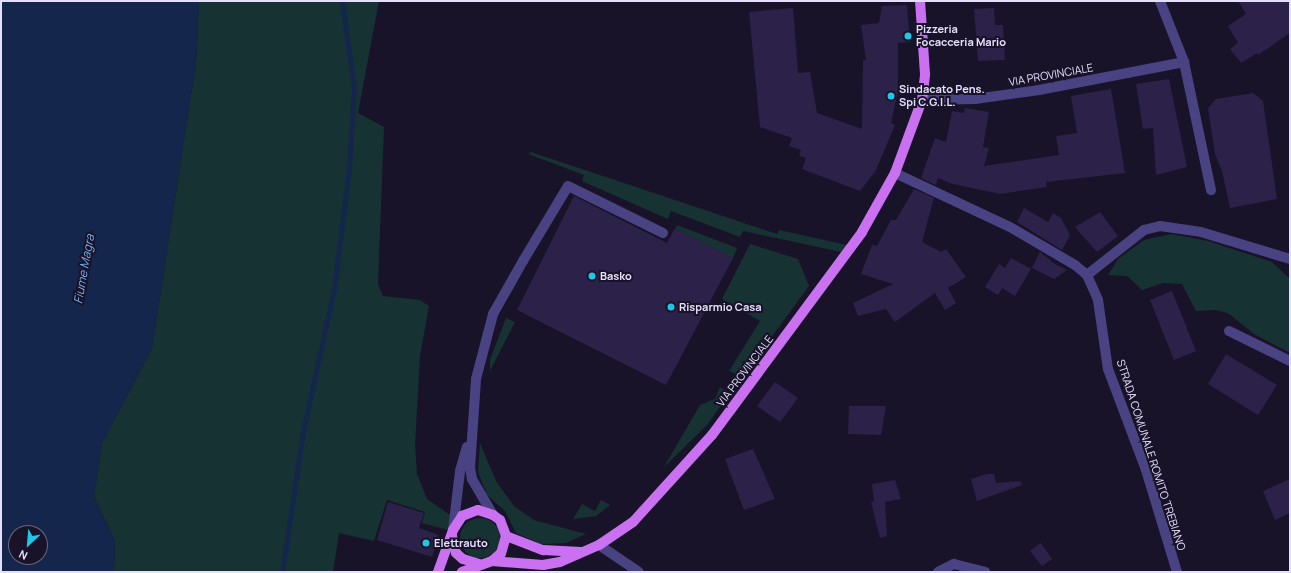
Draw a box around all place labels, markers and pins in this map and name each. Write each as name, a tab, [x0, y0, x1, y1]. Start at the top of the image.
place label: Pizzeria Focacceria Mario	[916, 23, 1006, 49]
marker: Pizzeria Focacceria Mario	[903, 31, 913, 41]
place label: Sindacato Pens. Spi C.G.I.L.	[899, 83, 985, 109]
marker: Sindacato Pens. Spi C.G.I.L.	[886, 91, 896, 101]
place label: Basko	[600, 269, 632, 283]
marker: Basko	[587, 271, 597, 281]
place label: Risparmio Casa	[679, 300, 762, 314]
marker: Risparmio Casa	[666, 302, 676, 312]
place label: Elettrauto	[434, 536, 488, 550]
marker: Elettrauto	[421, 538, 431, 548]

